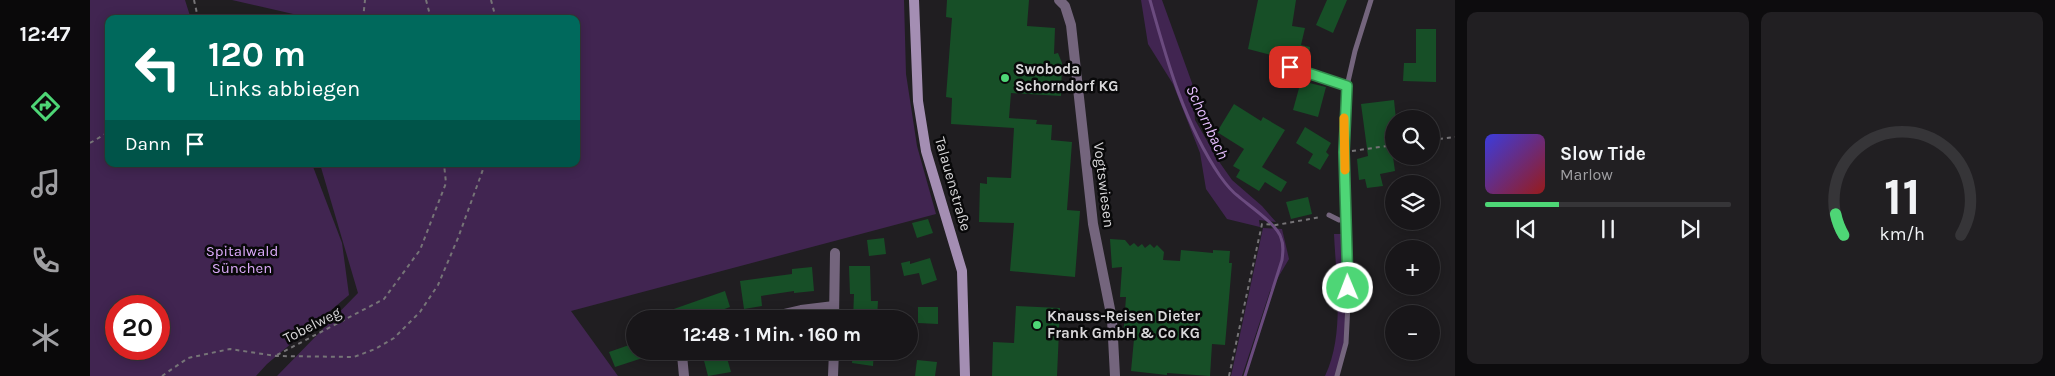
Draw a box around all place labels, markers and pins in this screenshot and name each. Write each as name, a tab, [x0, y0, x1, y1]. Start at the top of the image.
pin	[1269, 46, 1311, 88]
place label: Swoboda Schorndorf KG	[1015, 60, 1118, 95]
marker: Swoboda Schorndorf KG	[999, 72, 1011, 84]
place label: Knauss-Reisen Dieter Frank GmbH & Co KG	[1047, 307, 1200, 342]
marker: Knauss-Reisen Dieter Frank GmbH & Co KG	[1031, 319, 1043, 331]

